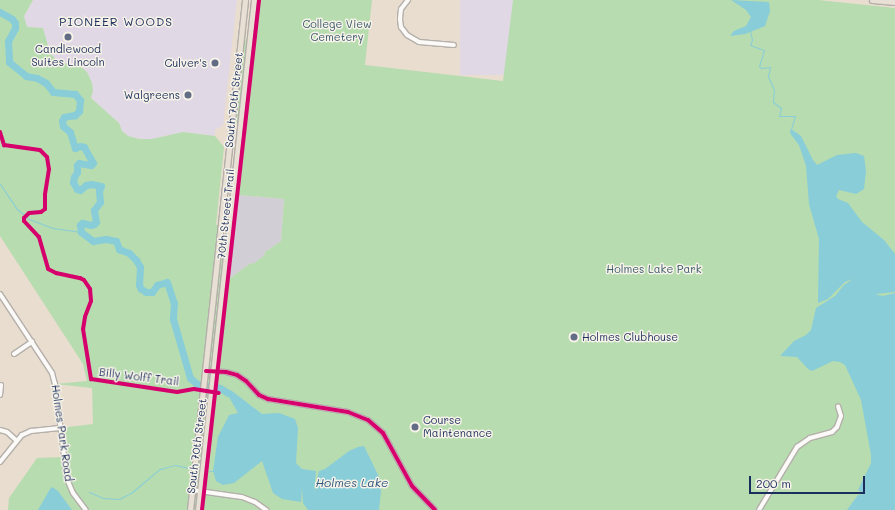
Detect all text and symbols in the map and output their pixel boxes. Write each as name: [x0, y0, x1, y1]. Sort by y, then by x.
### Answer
district label: PIONEER WOODS: [59, 15, 173, 29]
park label: College View Cemetery: [302, 18, 372, 44]
marker: Candlewood Suites Lincoln: [63, 32, 73, 42]
place label: Candlewood Suites Lincoln: [31, 43, 105, 69]
street label: South 70th Street: [222, 52, 246, 148]
place label: Culver's: [164, 56, 207, 70]
marker: Culver's: [210, 58, 220, 68]
place label: Walgreens: [124, 88, 180, 102]
marker: Walgreens: [183, 90, 193, 100]
street label: 70th Street Trail: [215, 168, 237, 260]
park label: Holmes Lake Park: [606, 262, 702, 276]
place label: Holmes Clubhouse: [582, 330, 678, 344]
marker: Holmes Clubhouse: [569, 332, 579, 342]
street label: Billy Wolff Trail: [98, 366, 180, 388]
street label: Holmes Park Road: [49, 384, 75, 482]
street label: South 70th Street: [185, 398, 209, 494]
place label: Course Maintenance: [423, 414, 492, 440]
marker: Course Maintenance: [410, 422, 420, 432]
scale bar: [751, 468, 867, 494]
text: 200 m: [756, 475, 791, 491]
water label: Holmes Lake: [316, 476, 388, 490]

